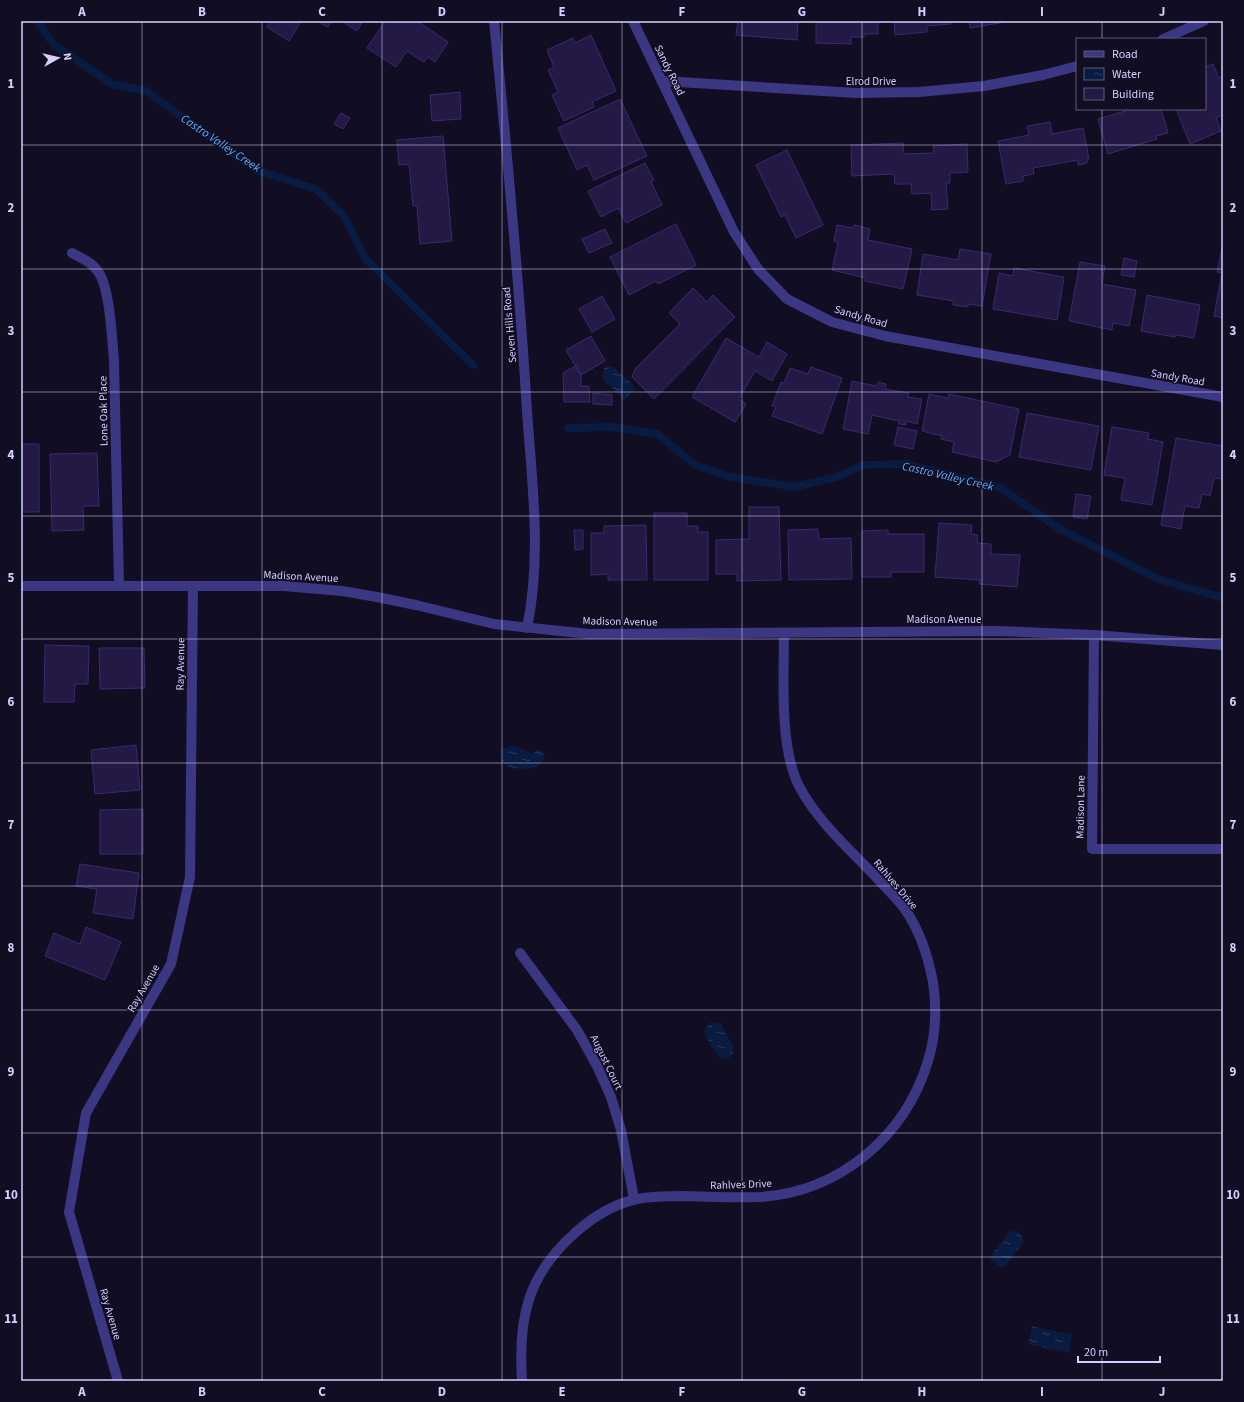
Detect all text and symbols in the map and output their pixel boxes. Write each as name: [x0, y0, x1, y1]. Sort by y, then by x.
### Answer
text: A: [77, 3, 86, 21]
text: B: [198, 3, 206, 21]
text: C: [318, 3, 326, 21]
text: D: [438, 3, 446, 21]
text: E: [558, 3, 566, 21]
text: F: [679, 3, 686, 21]
text: G: [798, 3, 806, 21]
text: H: [918, 3, 926, 21]
text: I: [1040, 3, 1044, 21]
text: J: [1159, 3, 1165, 21]
north arrow: [38, 38, 78, 78]
legend: [1076, 38, 1206, 110]
street label: Sandy Road: [651, 42, 688, 98]
text: Road: [1112, 46, 1138, 63]
text: N: [59, 52, 75, 61]
text: Water: [1112, 66, 1142, 83]
street label: Elrod Drive: [846, 74, 897, 89]
text: 1: [8, 75, 15, 93]
text: 1: [1230, 75, 1237, 93]
text: Building: [1112, 86, 1154, 103]
water label: Castro Valley Creek: [177, 110, 264, 177]
text: 2: [8, 199, 15, 217]
text: 2: [1230, 199, 1237, 217]
street label: Seven Hills Road: [499, 286, 520, 363]
street label: Sandy Road: [833, 302, 889, 331]
text: 3: [8, 322, 15, 340]
text: 3: [1230, 322, 1237, 340]
street label: Sandy Road: [1150, 365, 1206, 390]
street label: Lone Oak Place: [95, 375, 112, 446]
text: 4: [8, 446, 15, 464]
text: 4: [1230, 446, 1237, 464]
water label: Castro Valley Creek: [900, 458, 996, 495]
street label: Madison Avenue: [263, 567, 339, 586]
text: 5: [8, 569, 15, 587]
text: 5: [1230, 569, 1237, 587]
street label: Madison Avenue: [906, 612, 982, 627]
street label: Madison Avenue: [582, 613, 658, 630]
street label: Ray Avenue: [173, 637, 188, 691]
text: 6: [8, 693, 15, 711]
text: 6: [1230, 693, 1237, 711]
street label: Madison Lane: [1072, 775, 1089, 839]
text: 7: [8, 816, 15, 834]
text: 7: [1230, 816, 1237, 834]
street label: Rahlves Drive: [870, 856, 922, 913]
text: 8: [8, 939, 15, 957]
text: 8: [1230, 939, 1237, 957]
street label: Ray Avenue: [124, 961, 163, 1015]
street label: August Court: [587, 1032, 626, 1092]
text: 9: [8, 1063, 15, 1081]
text: 9: [1230, 1063, 1237, 1081]
street label: Rahlves Drive: [710, 1176, 773, 1193]
text: 10: [4, 1186, 18, 1204]
text: 10: [1226, 1186, 1240, 1204]
street label: Ray Avenue: [96, 1287, 125, 1342]
text: 11: [4, 1310, 18, 1328]
text: 11: [1226, 1310, 1240, 1328]
scale bar: [1078, 1338, 1160, 1364]
text: 20 m: [1084, 1344, 1108, 1361]
text: A: [77, 1383, 86, 1401]
text: B: [198, 1383, 206, 1401]
text: C: [318, 1383, 326, 1401]
text: D: [438, 1383, 446, 1401]
text: E: [558, 1383, 566, 1401]
text: F: [679, 1383, 686, 1401]
text: G: [798, 1383, 806, 1401]
text: H: [918, 1383, 926, 1401]
text: I: [1040, 1383, 1044, 1401]
text: J: [1159, 1383, 1165, 1401]

